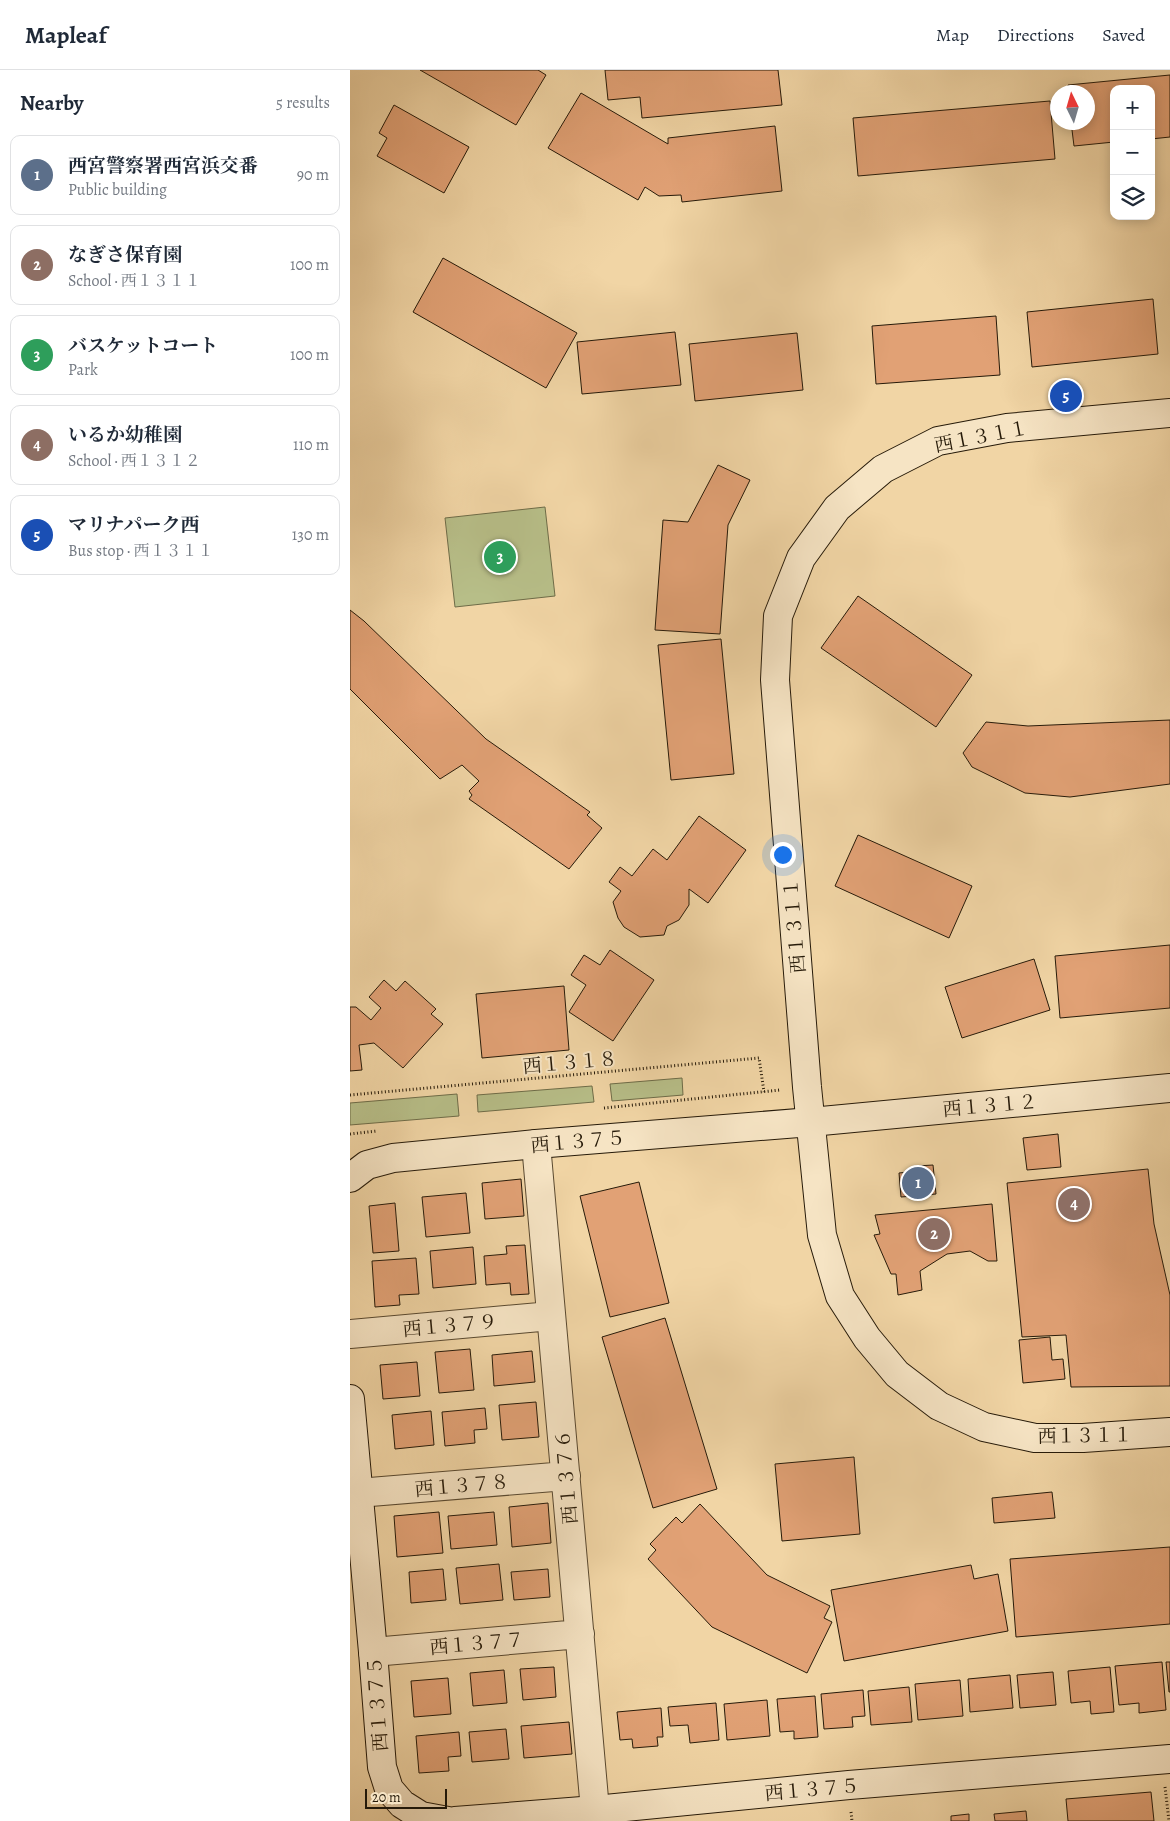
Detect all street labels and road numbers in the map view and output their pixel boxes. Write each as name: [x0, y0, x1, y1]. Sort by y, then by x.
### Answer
street label: 西１３１１: [932, 415, 1030, 459]
street label: 西１３１１: [778, 877, 812, 974]
street label: 西１３１８: [522, 1046, 619, 1080]
street label: 西１３１２: [942, 1089, 1039, 1123]
street label: 西１３７５: [530, 1125, 627, 1159]
street label: 西１３７９: [402, 1309, 499, 1343]
street label: 西１３１１: [1037, 1422, 1133, 1450]
street label: 西１３７６: [550, 1428, 584, 1525]
street label: 西１３７８: [414, 1469, 511, 1503]
street label: 西１３７７: [429, 1627, 526, 1661]
street label: 西１３７５: [362, 1656, 394, 1752]
street label: 西１３７５: [764, 1773, 861, 1807]

